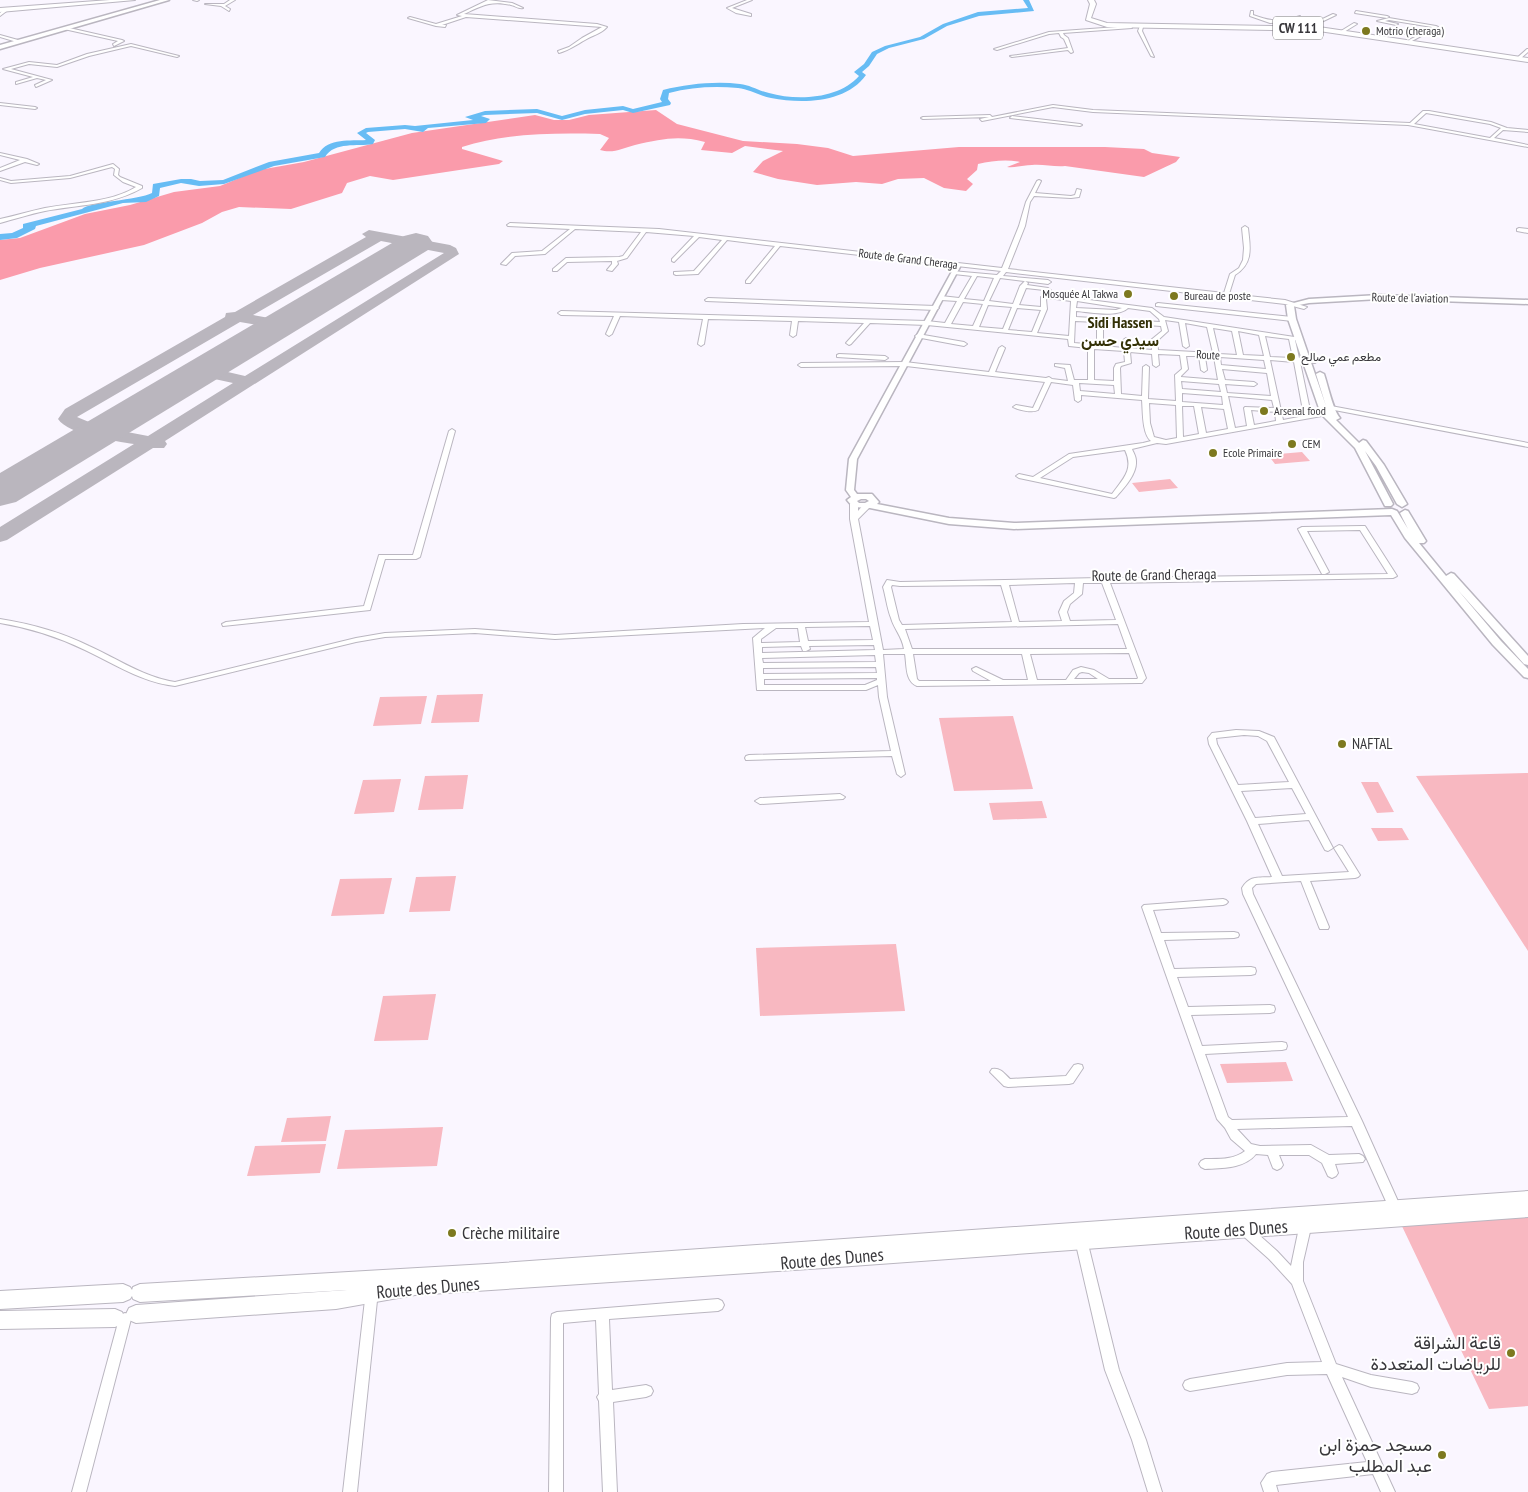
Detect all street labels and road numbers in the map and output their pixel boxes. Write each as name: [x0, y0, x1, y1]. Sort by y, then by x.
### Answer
road number: CW 111: [1273, 16, 1323, 40]
street label: Route de Grand Cheraga: [858, 245, 959, 272]
street label: Route de l'aviation: [1372, 289, 1448, 306]
street label: Route: [1196, 346, 1220, 363]
street label: Route de Grand Cheraga: [1091, 564, 1217, 585]
street label: Route des Dunes: [1184, 1214, 1288, 1245]
street label: Route des Dunes: [779, 1243, 884, 1274]
street label: Route des Dunes: [375, 1272, 480, 1303]

